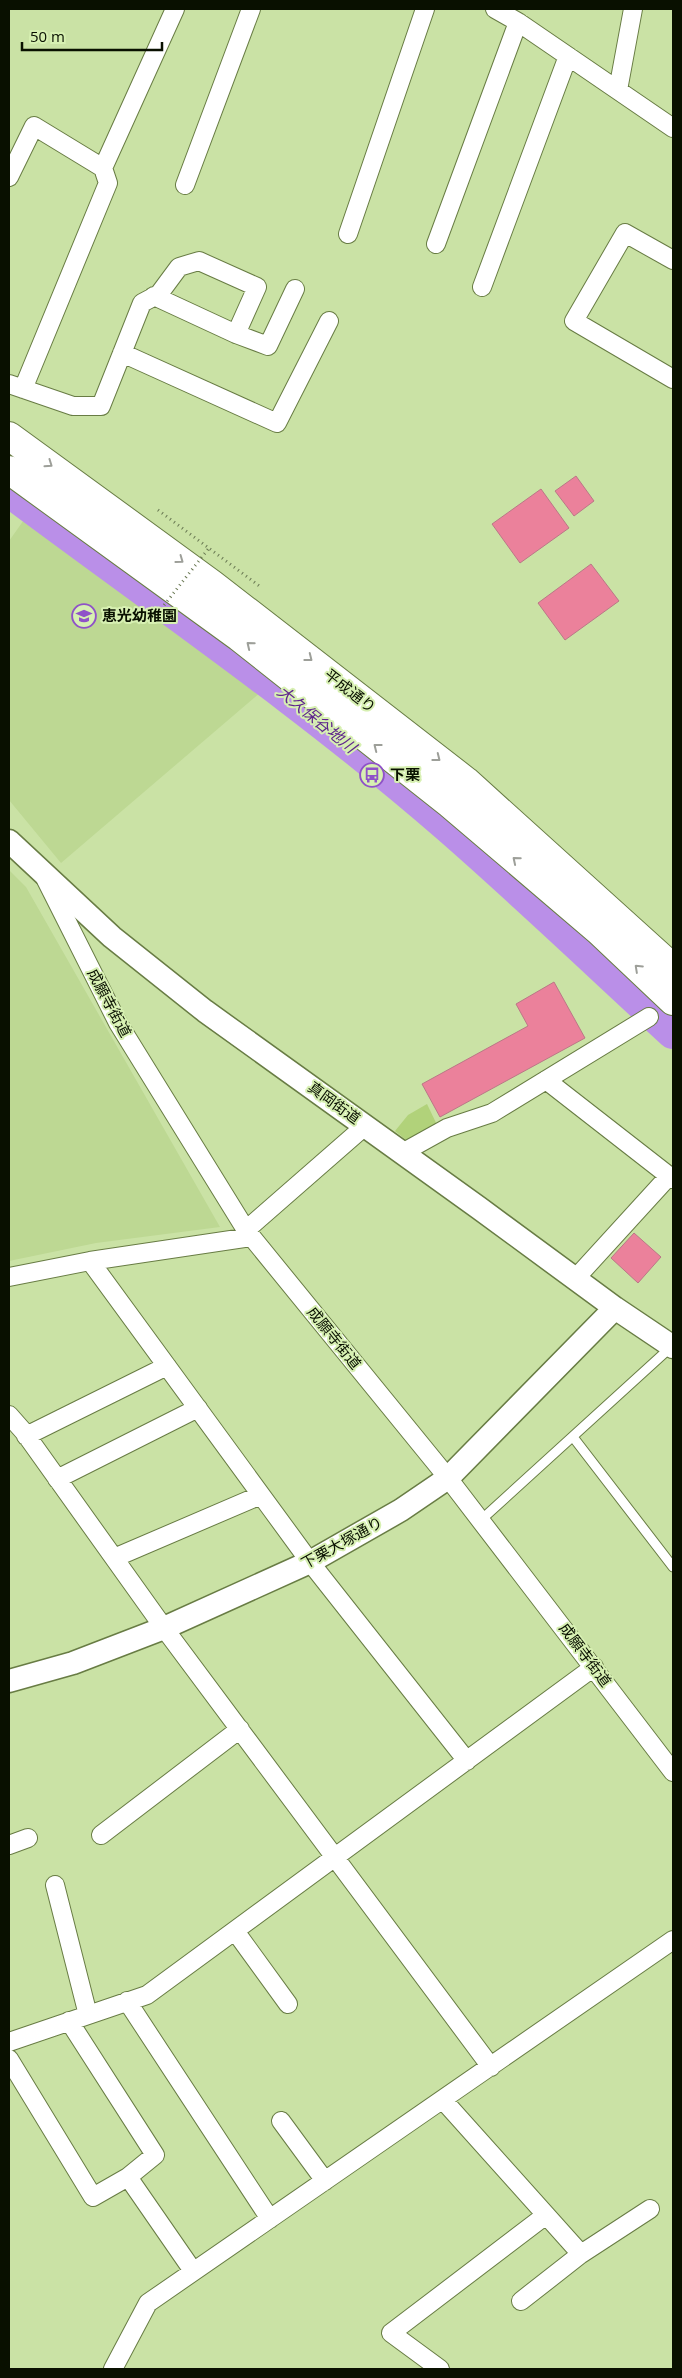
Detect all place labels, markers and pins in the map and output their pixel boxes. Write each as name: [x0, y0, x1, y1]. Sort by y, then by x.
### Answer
school or university icon: 恵光幼稚園: [71, 603, 97, 629]
place label: 恵光幼稚園: [102, 605, 177, 625]
bus stop icon: 下栗: [359, 762, 385, 788]
place label: 下栗: [390, 764, 420, 784]

